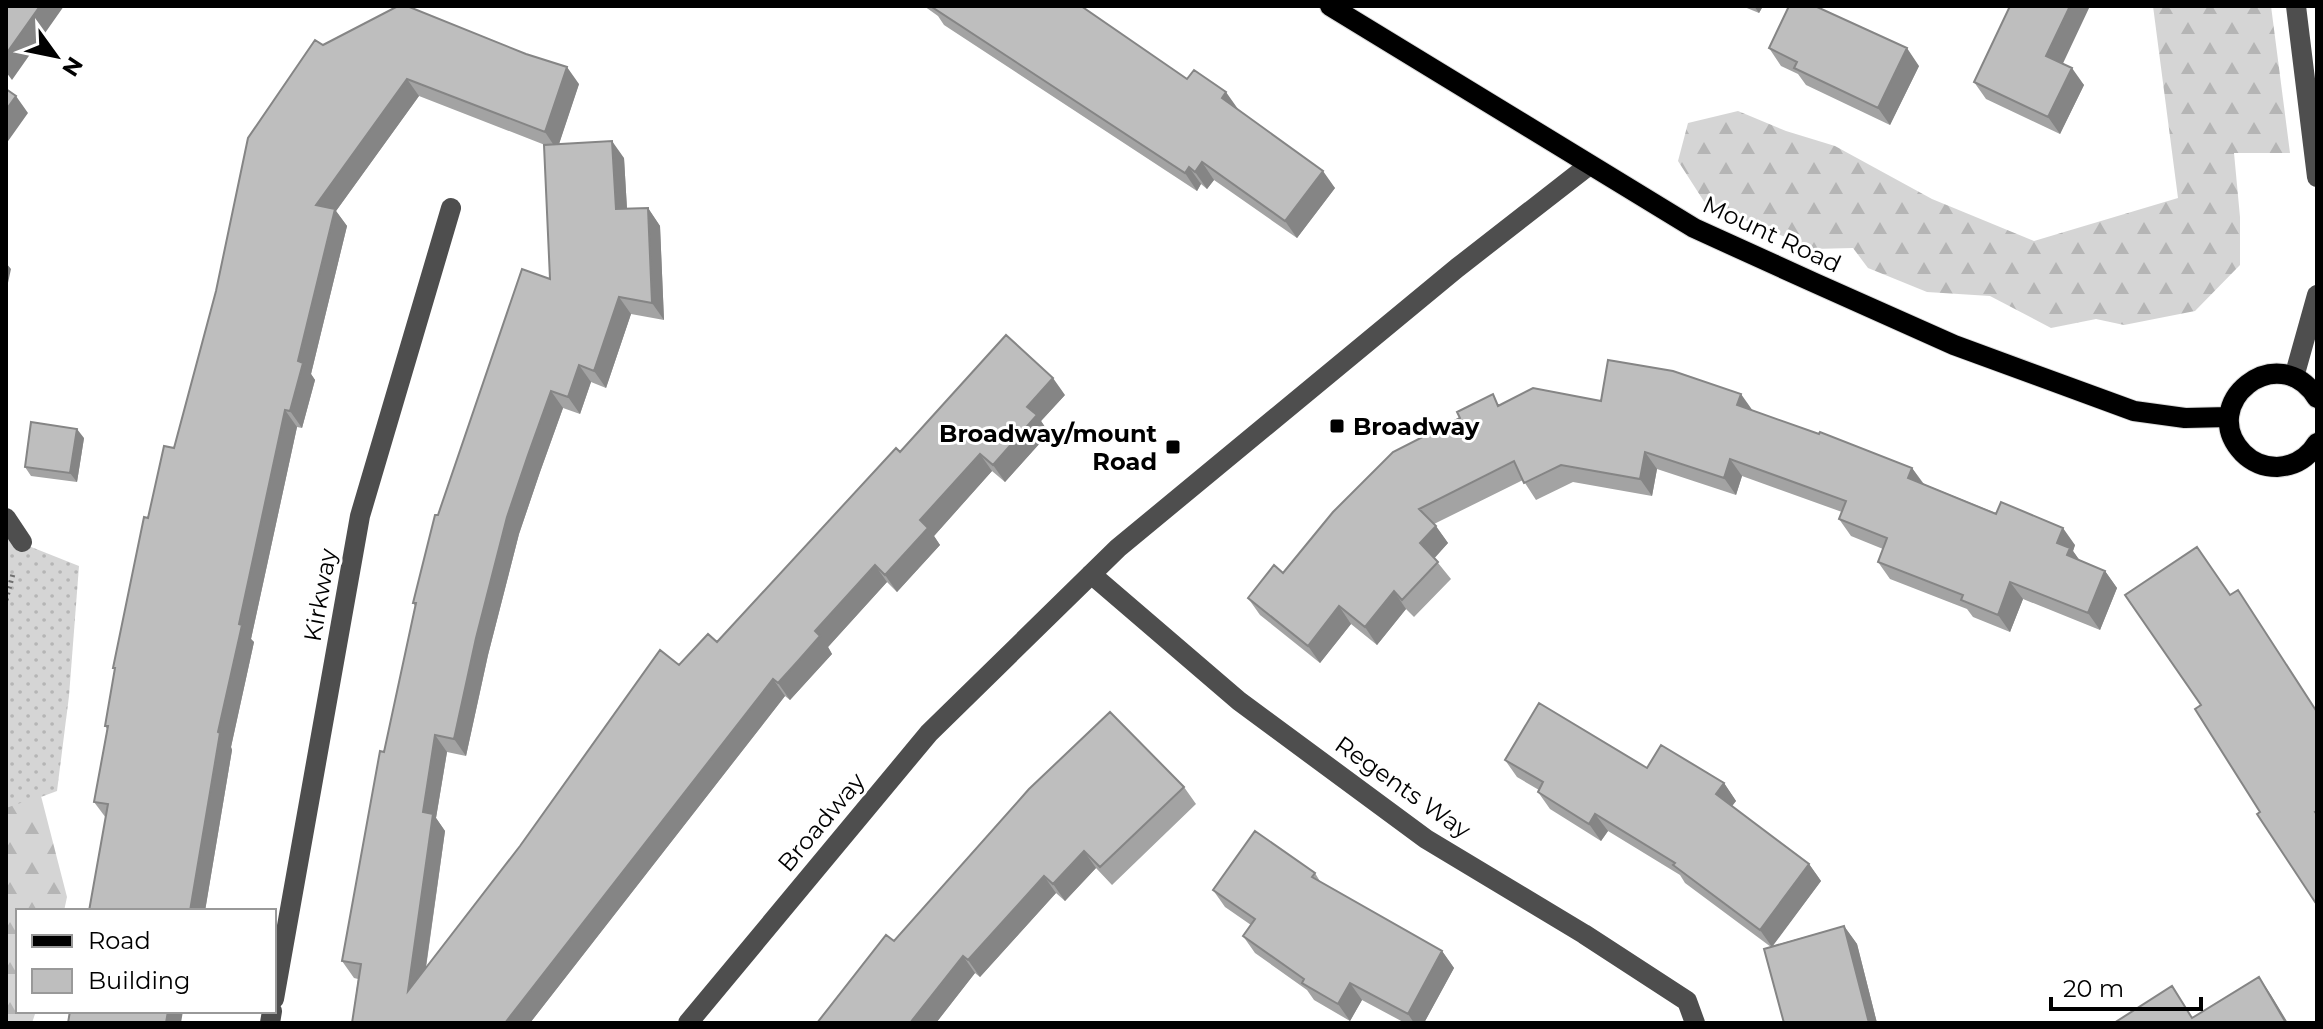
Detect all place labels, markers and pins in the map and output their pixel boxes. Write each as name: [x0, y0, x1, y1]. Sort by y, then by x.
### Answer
place label: Broadway: [1353, 412, 1480, 441]
marker: Broadway: [1328, 417, 1346, 435]
place label: Broadway/mount Road: [939, 419, 1158, 476]
marker: Broadway/mount Road: [1164, 438, 1182, 456]

